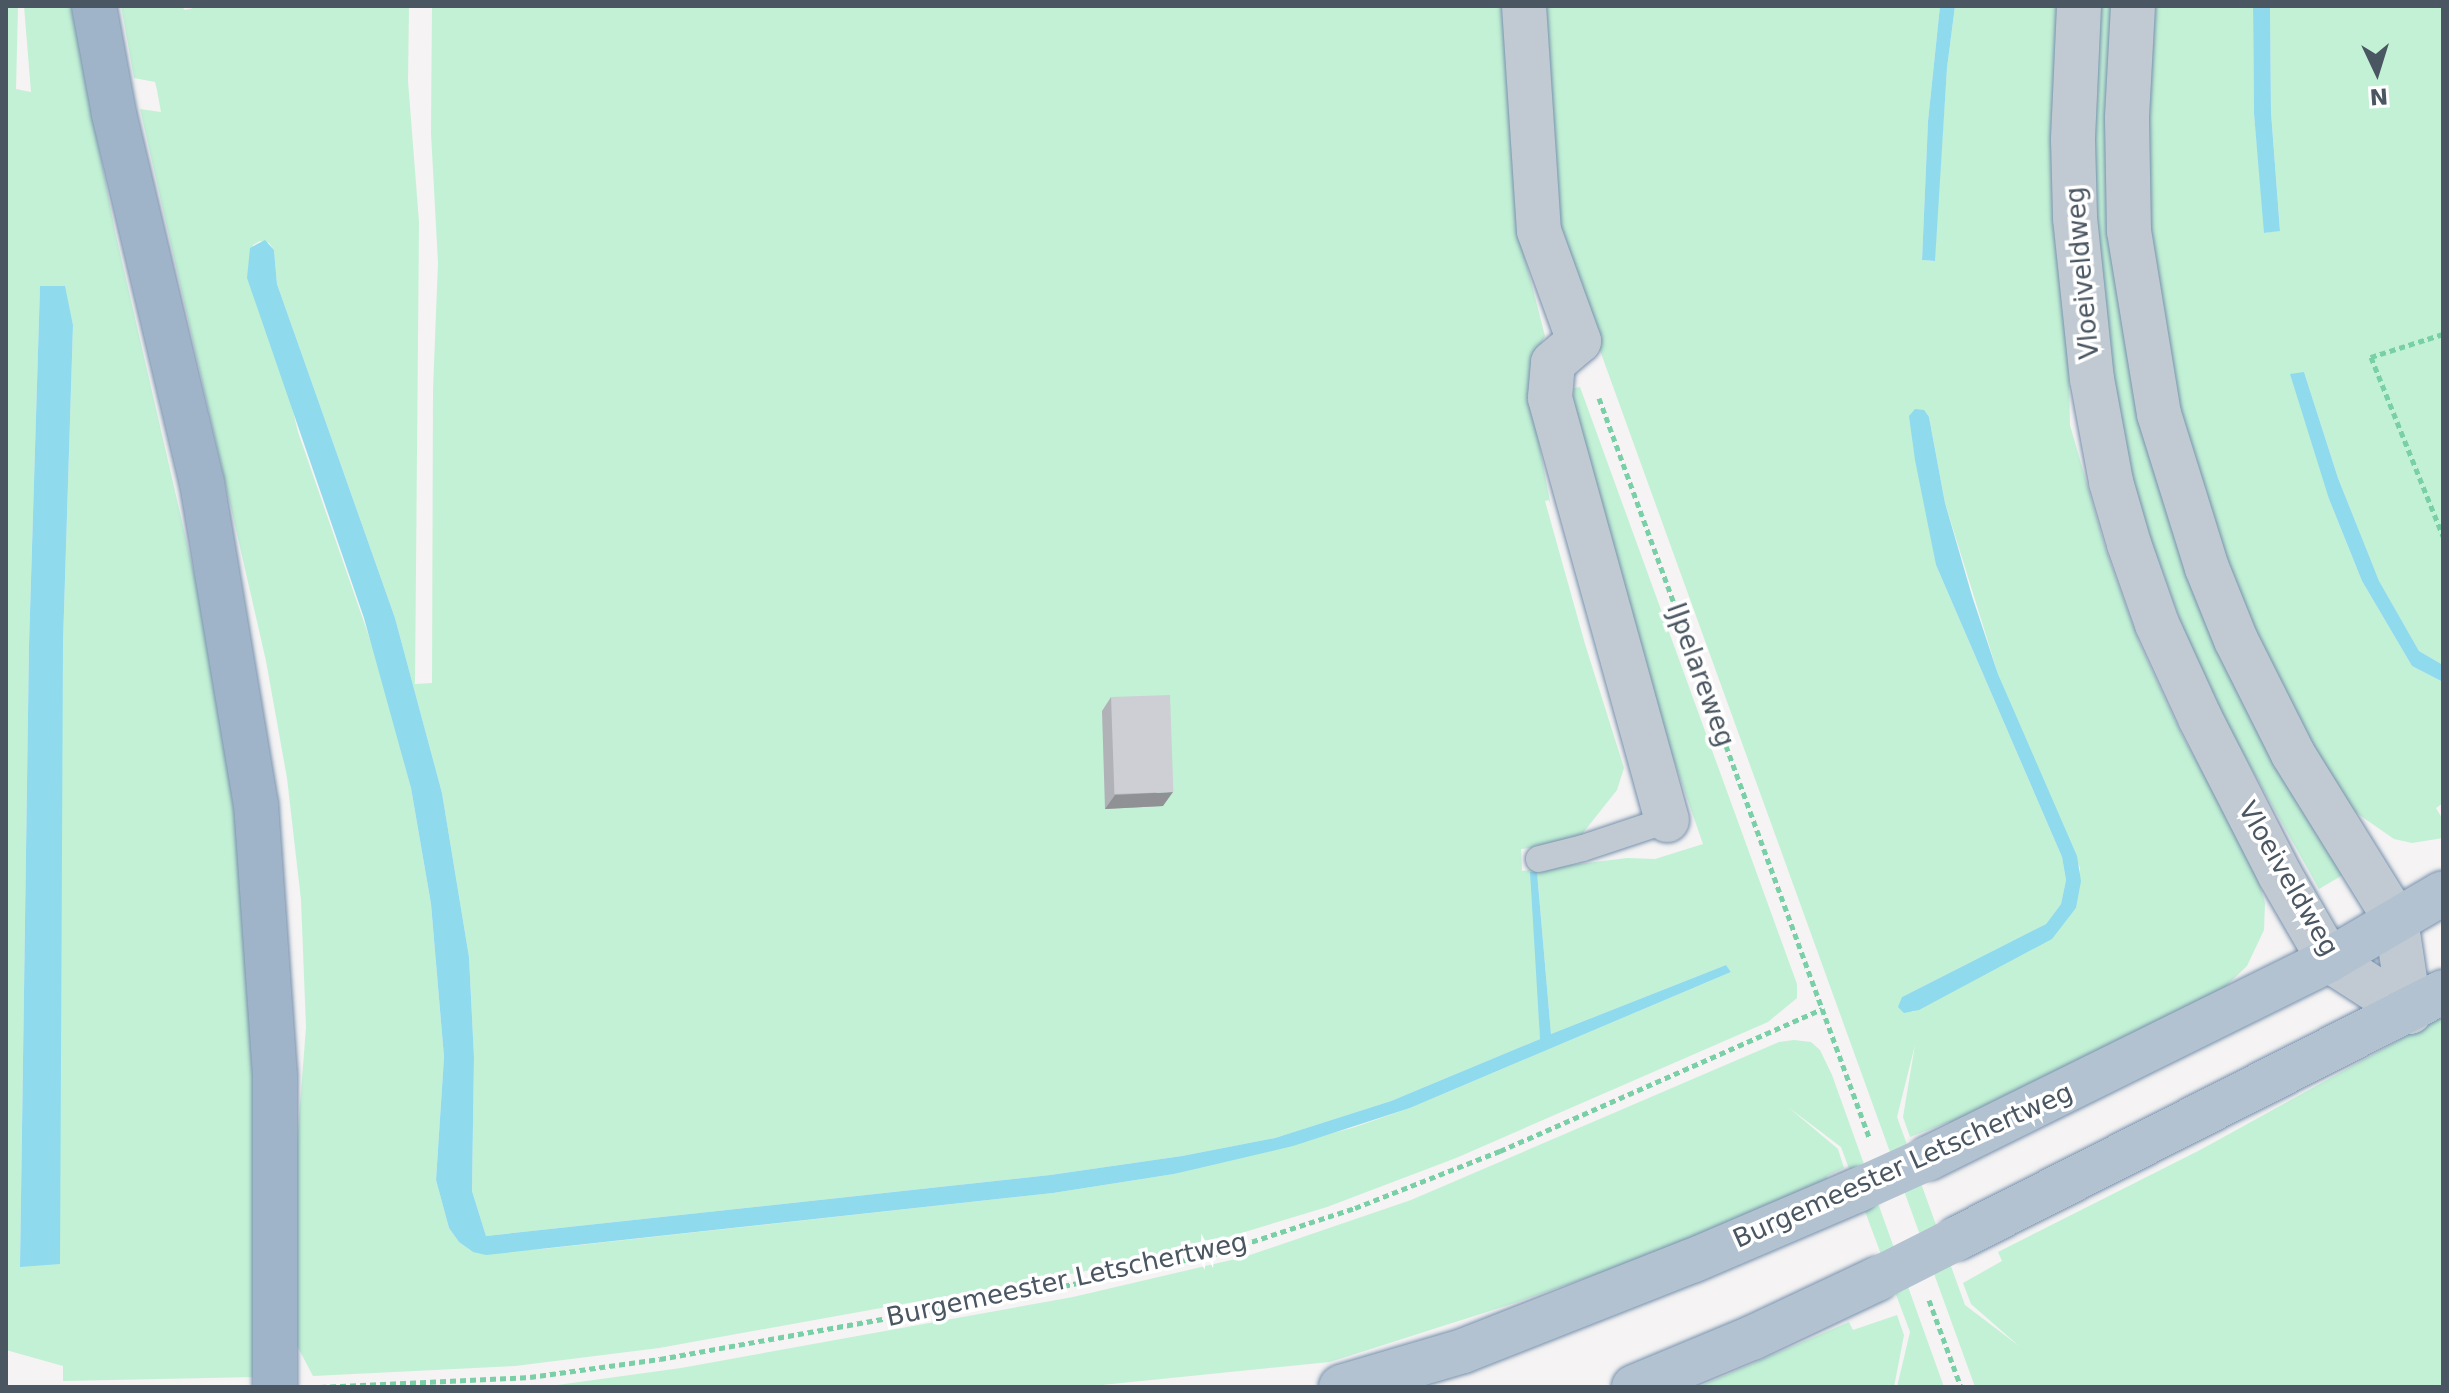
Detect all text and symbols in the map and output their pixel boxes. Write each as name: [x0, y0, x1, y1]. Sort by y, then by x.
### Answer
north arrow: [2337, 32, 2417, 112]
text: N: [2369, 83, 2389, 110]
street label: Vloeiveldweg: [2060, 185, 2106, 361]
street label: IJpelareweg: [1660, 599, 1740, 751]
street label: Vloeiveldweg: [2231, 796, 2345, 962]
street label: Burgemeester Letschertweg: [1728, 1077, 2078, 1255]
street label: Burgemeester Letschertweg: [884, 1226, 1250, 1334]

